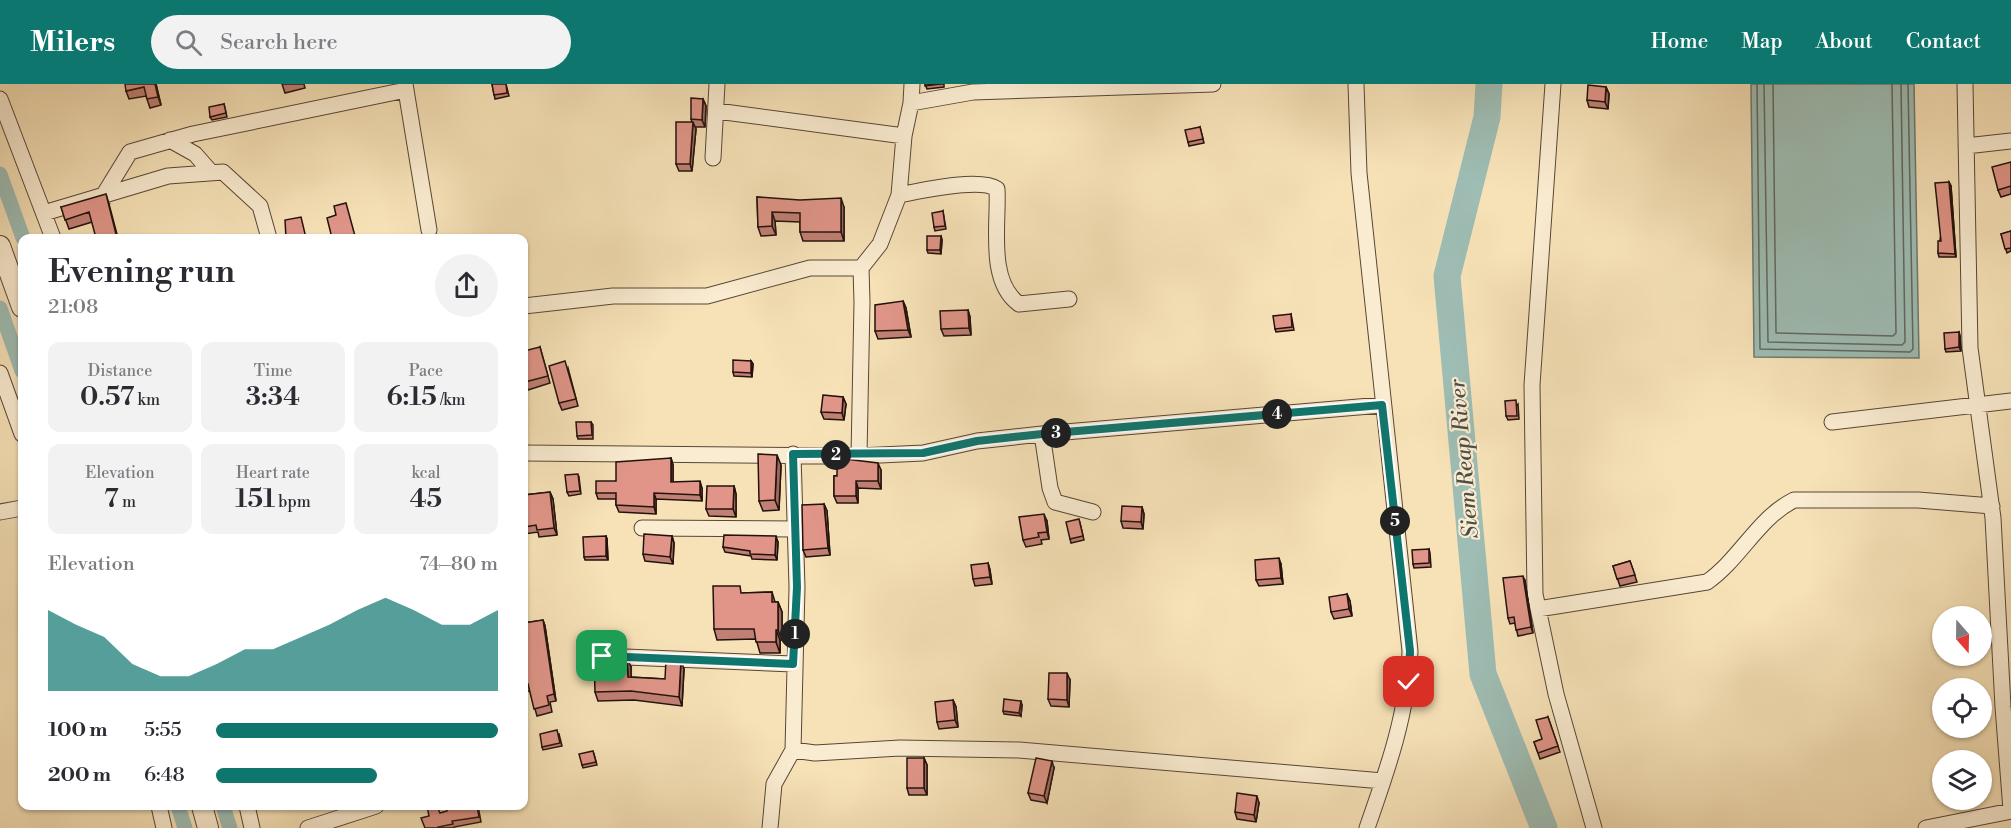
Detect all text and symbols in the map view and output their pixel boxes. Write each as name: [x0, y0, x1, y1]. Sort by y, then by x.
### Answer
search box: [151, 15, 571, 69]
text: Milers: [30, 25, 115, 60]
icon: search: [172, 26, 205, 59]
text: Search here: [220, 29, 338, 56]
text: Home: [1651, 29, 1708, 55]
text: Map: [1741, 29, 1783, 55]
text: About: [1816, 29, 1873, 55]
text: Contact: [1906, 29, 1981, 55]
text: Evening run: [48, 252, 235, 293]
button: share: [435, 254, 498, 317]
text: 21:08: [48, 295, 98, 320]
text: Distance: [88, 361, 152, 381]
text: Time: [254, 361, 292, 381]
text: Pace: [409, 361, 443, 381]
water label: Siem Reap River: [1444, 377, 1485, 540]
text: 0.57: [80, 381, 134, 413]
text: 3:34: [246, 381, 300, 413]
text: 6:15: [386, 381, 437, 413]
text: km: [134, 390, 160, 410]
text: /km: [437, 390, 466, 410]
pin: 4: [1262, 399, 1292, 429]
text: 4: [1272, 404, 1282, 424]
pin: 3: [1041, 418, 1071, 448]
text: 3: [1051, 423, 1061, 443]
pin: 2: [821, 440, 851, 470]
text: 2: [831, 445, 841, 465]
text: Elevation: [85, 463, 155, 483]
text: Heart rate: [236, 463, 310, 483]
text: kcal: [411, 463, 441, 483]
text: 7: [104, 483, 119, 515]
text: 151: [235, 483, 275, 515]
text: 45: [410, 483, 442, 515]
text: m: [119, 492, 136, 512]
text: bpm: [275, 492, 311, 512]
pin: 5: [1380, 506, 1410, 536]
text: 5: [1390, 511, 1400, 531]
text: Elevation: [48, 552, 135, 577]
text: 74–80 m: [419, 552, 498, 577]
north arrow: [1932, 606, 1992, 666]
map controls: [1932, 606, 1992, 810]
pin: 1: [780, 619, 810, 649]
text: 1: [791, 624, 799, 644]
pin: [576, 630, 627, 681]
icon: arrive: [585, 639, 618, 672]
pin: [1383, 656, 1434, 707]
icon: check: [1392, 665, 1425, 698]
button: locate: [1932, 678, 1992, 738]
text: 100 m: [48, 718, 107, 743]
text: 5:55: [144, 718, 182, 743]
button: layers: [1932, 750, 1992, 810]
text: 200 m: [48, 763, 111, 788]
text: 6:48: [144, 763, 185, 788]

